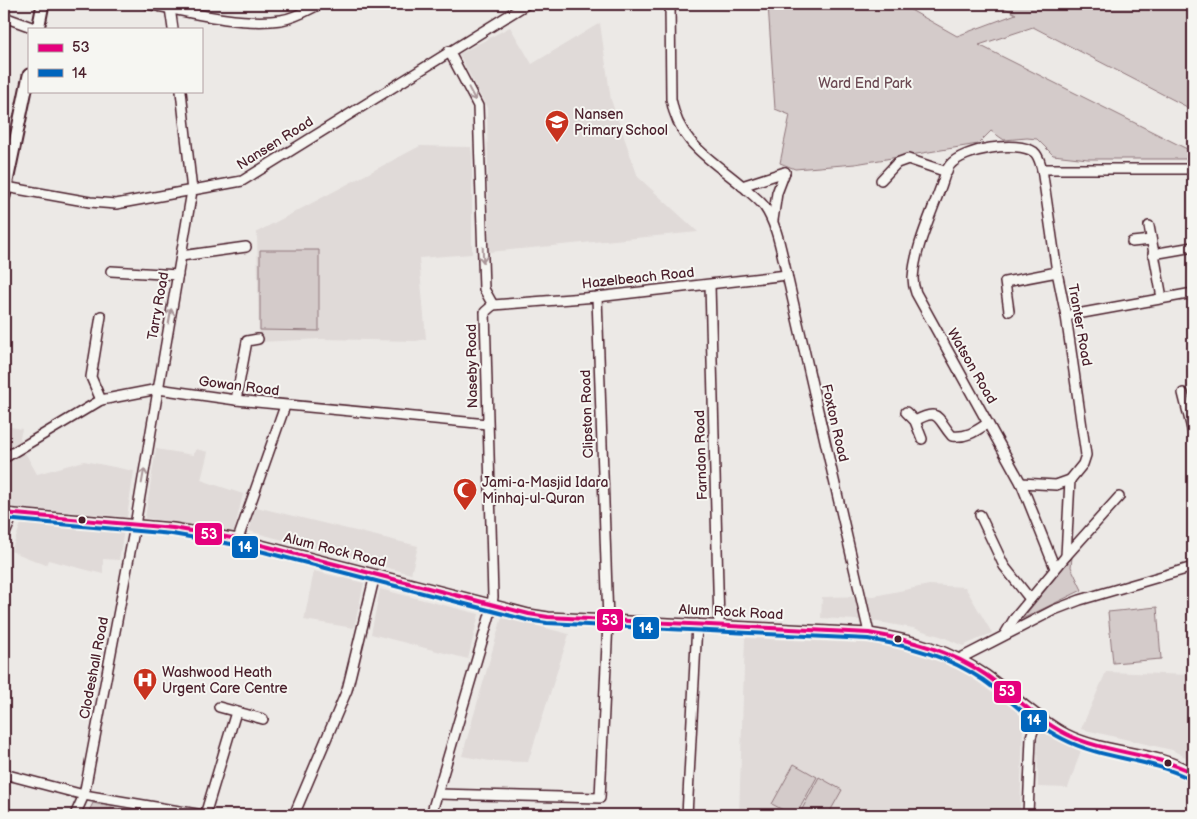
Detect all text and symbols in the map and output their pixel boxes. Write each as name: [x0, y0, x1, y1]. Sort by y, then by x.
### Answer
legend: [28, 28, 202, 92]
text: 53: [72, 38, 90, 57]
text: 14: [72, 64, 87, 83]
park label: Ward End Park: [818, 75, 912, 92]
one-way arrow: [468, 86, 477, 101]
place label: Nansen Primary School: [574, 106, 668, 139]
school or university icon: Nansen Primary School: [544, 109, 570, 143]
street label: Nansen Road: [234, 113, 316, 173]
one-way arrow: [478, 246, 488, 263]
street label: Hazelbeach Road: [581, 264, 695, 292]
street label: Tarry Road: [144, 271, 172, 341]
street label: Tranter Road: [1064, 283, 1096, 367]
one-way arrow: [166, 309, 176, 325]
street label: Naseby Road: [463, 324, 481, 408]
street label: Watson Road: [944, 325, 1000, 407]
street label: Clipston Road: [577, 369, 597, 459]
street label: Gowan Road: [198, 373, 280, 399]
street label: Foxton Road: [818, 382, 852, 464]
street label: Farndon Road: [691, 410, 711, 500]
one-way arrow: [138, 469, 148, 485]
place label: Jami-a-Masjid Idara Minhaj-ul-Quran: [482, 474, 608, 507]
mosque icon: Jami-a-Masjid Idara Minhaj-ul-Quran: [452, 477, 478, 511]
unlabelled marker: [77, 515, 87, 525]
line badge: 53: [194, 522, 223, 546]
text: 53: [201, 526, 217, 543]
street label: Alum Rock Road: [282, 529, 388, 571]
line badge: 14: [231, 535, 259, 559]
text: 14: [238, 539, 253, 556]
street label: Alum Rock Road: [678, 601, 784, 623]
line badge: 53: [596, 608, 624, 632]
text: 53: [602, 612, 618, 629]
street label: Clodeshall Road: [76, 615, 112, 721]
line badge: 14: [632, 616, 660, 640]
text: 14: [639, 620, 654, 637]
unlabelled marker: [893, 634, 903, 644]
place label: Washwood Heath Urgent Care Centre: [162, 664, 288, 697]
hospital icon: Washwood Heath Urgent Care Centre: [132, 667, 158, 701]
line badge: 53: [993, 680, 1022, 704]
text: 53: [999, 683, 1015, 700]
line badge: 14: [1020, 709, 1048, 733]
text: 14: [1027, 712, 1042, 729]
unlabelled marker: [1163, 758, 1173, 768]

